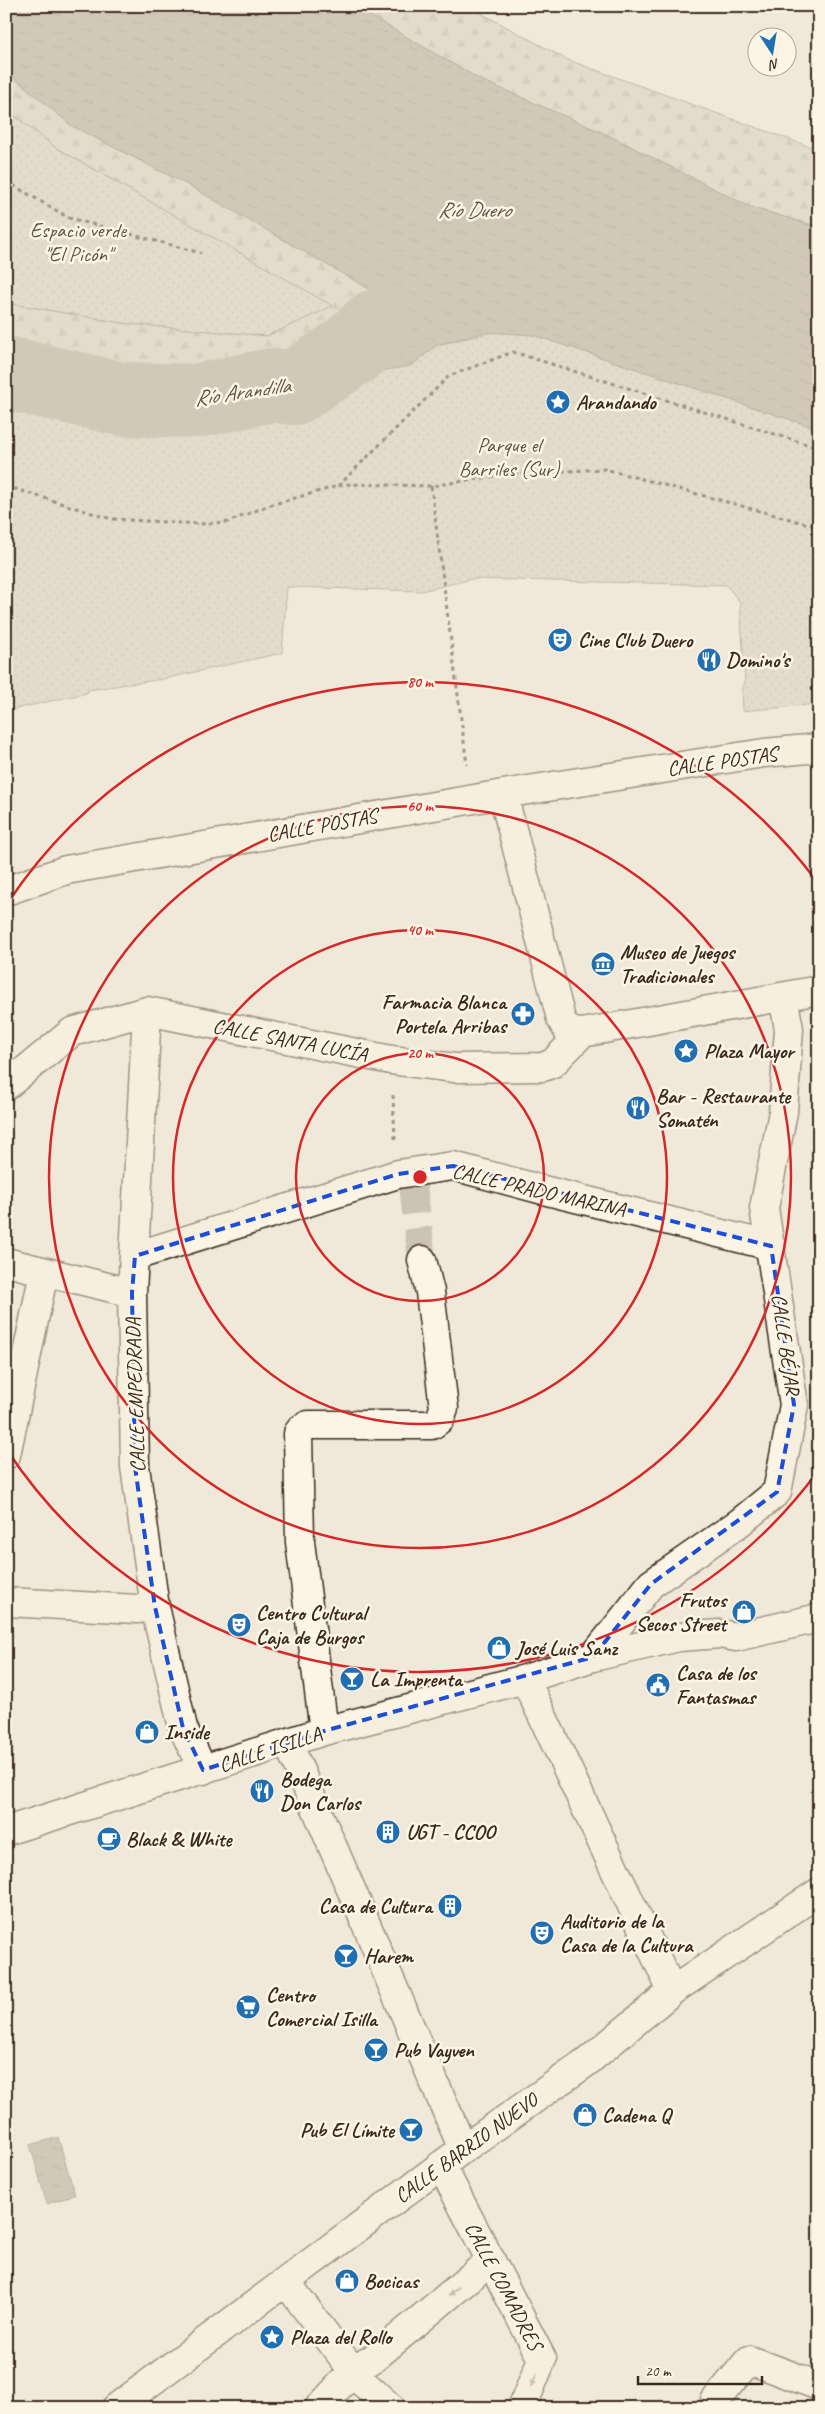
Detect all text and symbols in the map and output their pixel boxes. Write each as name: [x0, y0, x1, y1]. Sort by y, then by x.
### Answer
north arrow: [748, 28, 798, 78]
text: N: [766, 55, 781, 74]
water label: Río Duero: [438, 196, 514, 224]
park label: Espacio verde "El Picón": [30, 217, 127, 267]
water label: Río Arandilla: [192, 371, 294, 413]
place icon: Arandando: [545, 389, 571, 415]
place label: Arandando: [576, 389, 657, 415]
park label: Parque el Barriles (Sur): [459, 432, 560, 482]
theatre icon: Cine Club Duero: [547, 627, 573, 653]
place label: Cine Club Duero: [578, 627, 694, 653]
restaurant icon: Domino's: [696, 647, 722, 673]
place label: Domino's: [726, 647, 792, 673]
text: 80 m: [407, 673, 434, 692]
street label: CALLE POSTAS: [665, 740, 782, 782]
text: 60 m: [407, 797, 434, 816]
street label: CALLE POSTAS: [265, 802, 383, 847]
text: 40 m: [407, 921, 434, 940]
place label: Museo de Juegos Tradicionales: [620, 939, 737, 989]
museum icon: Museo de Juegos Tradicionales: [590, 951, 616, 977]
place label: Farmacia Blanca Portela Arribas: [382, 989, 509, 1039]
pharmacy icon: Farmacia Blanca Portela Arribas: [510, 1001, 536, 1027]
street label: CALLE SANTA LUCÍA: [211, 1012, 371, 1068]
place icon: Plaza Mayor: [673, 1038, 699, 1064]
place label: Plaza Mayor: [704, 1038, 796, 1064]
text: 20 m: [407, 1044, 434, 1063]
place label: Bar - Restaurante Somatén: [656, 1083, 792, 1133]
restaurant icon: Bar - Restaurante Somatén: [625, 1095, 651, 1121]
street label: CALLE PRADO MARINA: [450, 1157, 629, 1223]
centre of rings: [411, 1168, 429, 1186]
street label: CALLE BÉJAR: [766, 1292, 806, 1399]
street label: CALLE EMPEDRADA: [119, 1317, 151, 1473]
place label: Frutos Secos Street: [635, 1587, 729, 1637]
shop icon: Frutos Secos Street: [731, 1599, 757, 1625]
place label: Centro Cultural Caja de Burgos: [256, 1600, 370, 1650]
theatre icon: Centro Cultural Caja de Burgos: [226, 1612, 252, 1638]
shop icon: José Luis Sanz: [486, 1635, 512, 1661]
place label: José Luis Sanz: [514, 1635, 619, 1661]
place label: Casa de los Fantasmas: [676, 1660, 758, 1710]
bar icon: La Imprenta: [339, 1666, 365, 1692]
place label: La Imprenta: [370, 1666, 464, 1692]
public building icon: Casa de los Fantasmas: [645, 1672, 671, 1698]
shop icon: Inside: [134, 1719, 160, 1745]
place label: Inside: [164, 1719, 211, 1745]
street label: CALLE ISILLA: [215, 1720, 325, 1778]
place label: Bodega Don Carlos: [280, 1766, 363, 1816]
restaurant icon: Bodega Don Carlos: [249, 1778, 275, 1804]
building icon: UGT - CCOO: [375, 1819, 401, 1845]
place label: UGT - CCOO: [406, 1819, 497, 1845]
cafe icon: Black & White: [96, 1826, 122, 1852]
place label: Black & White: [126, 1826, 233, 1852]
place label: Casa de Cultura: [319, 1893, 434, 1919]
building icon: Casa de Cultura: [437, 1893, 463, 1919]
place label: Auditorio de la Casa de la Cultura: [560, 1908, 694, 1958]
theatre icon: Auditorio de la Casa de la Cultura: [529, 1920, 555, 1946]
bar icon: Harem: [333, 1943, 359, 1969]
place label: Harem: [364, 1943, 414, 1969]
place label: Centro Comercial Isilla: [266, 1982, 379, 2032]
supermarket icon: Centro Comercial Isilla: [235, 1994, 261, 2020]
bar icon: Pub Vayven: [363, 2037, 389, 2063]
place label: Pub Vayven: [394, 2037, 475, 2064]
street label: CALLE BARRIO NUEVO: [389, 2086, 545, 2209]
shop icon: Cadena Q: [572, 2102, 598, 2128]
place label: Cadena Q: [602, 2102, 673, 2128]
place label: Pub El Límite: [300, 2117, 396, 2143]
bar icon: Pub El Límite: [398, 2117, 424, 2143]
street label: CALLE COMADRES: [459, 2217, 550, 2357]
shop icon: Bocicas: [334, 2268, 360, 2294]
place label: Bocicas: [364, 2268, 421, 2294]
one-way arrow: [448, 2286, 461, 2297]
place icon: Plaza del Rollo: [259, 2324, 285, 2350]
place label: Plaza del Rollo: [290, 2324, 394, 2350]
scale bar: [638, 2354, 761, 2386]
text: 20 m: [645, 2362, 672, 2381]
one-way arrow: [530, 2373, 538, 2387]

